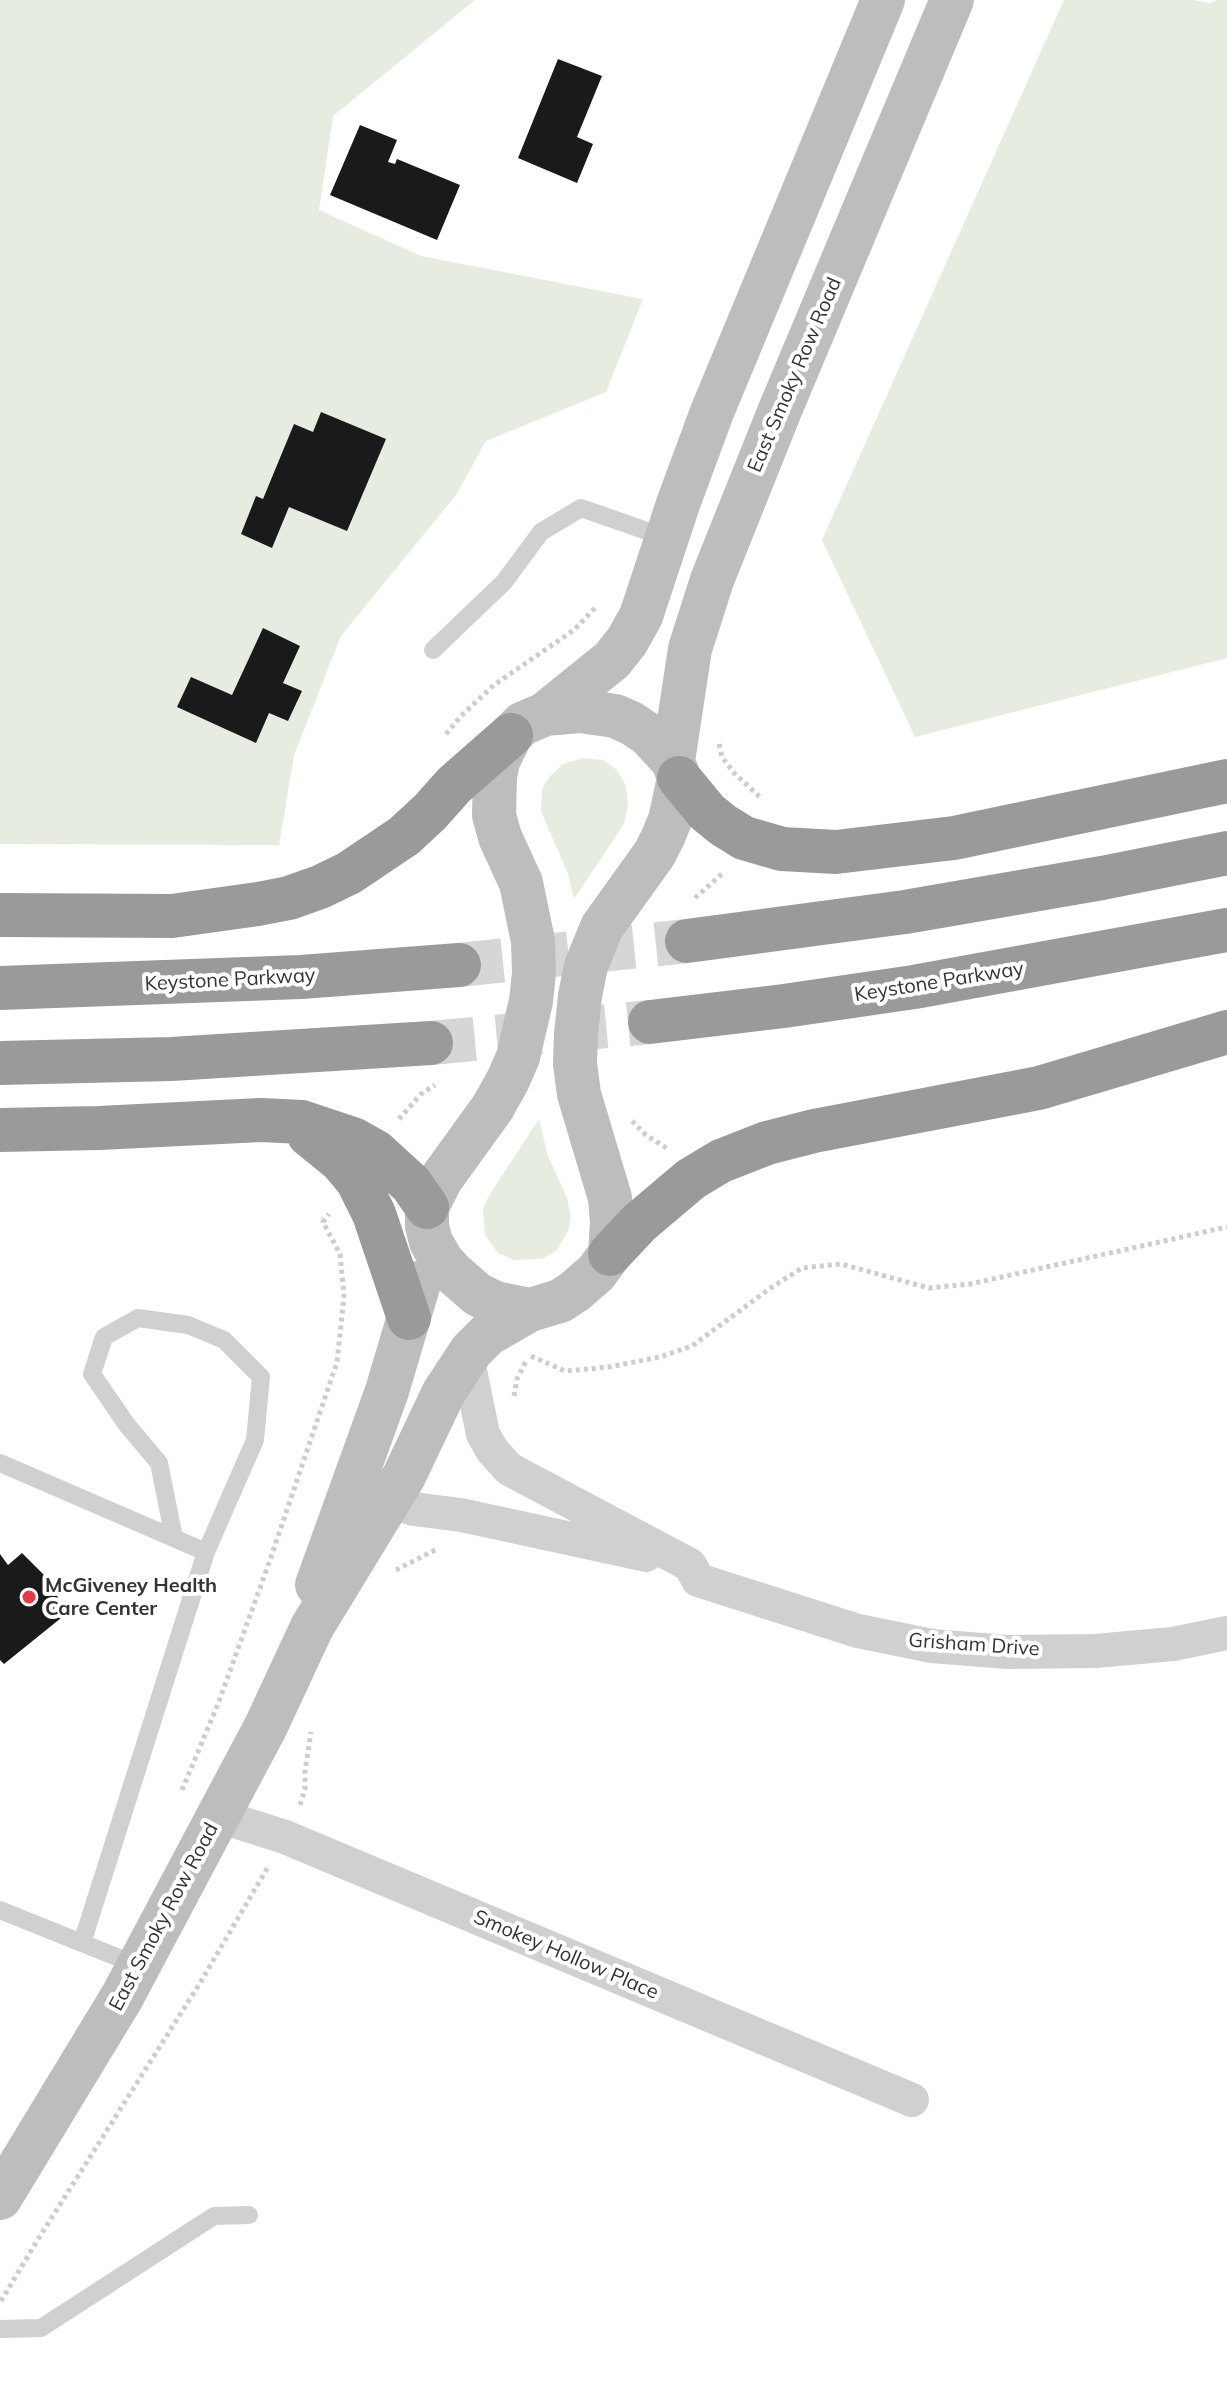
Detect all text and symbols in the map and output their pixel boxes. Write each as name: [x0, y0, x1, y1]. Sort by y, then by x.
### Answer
street label: East Smoky Row Road: [743, 274, 847, 476]
street label: Keystone Parkway: [853, 957, 1025, 1007]
street label: Keystone Parkway: [144, 964, 316, 996]
place label: McGiveney Health Care Center: [45, 1574, 217, 1621]
marker: McGiveney Health Care Center: [20, 1588, 38, 1606]
street label: Grisham Drive: [908, 1628, 1040, 1662]
street label: East Smoky Row Road: [104, 1819, 224, 2015]
street label: Smokey Hollow Place: [470, 1905, 662, 2005]

